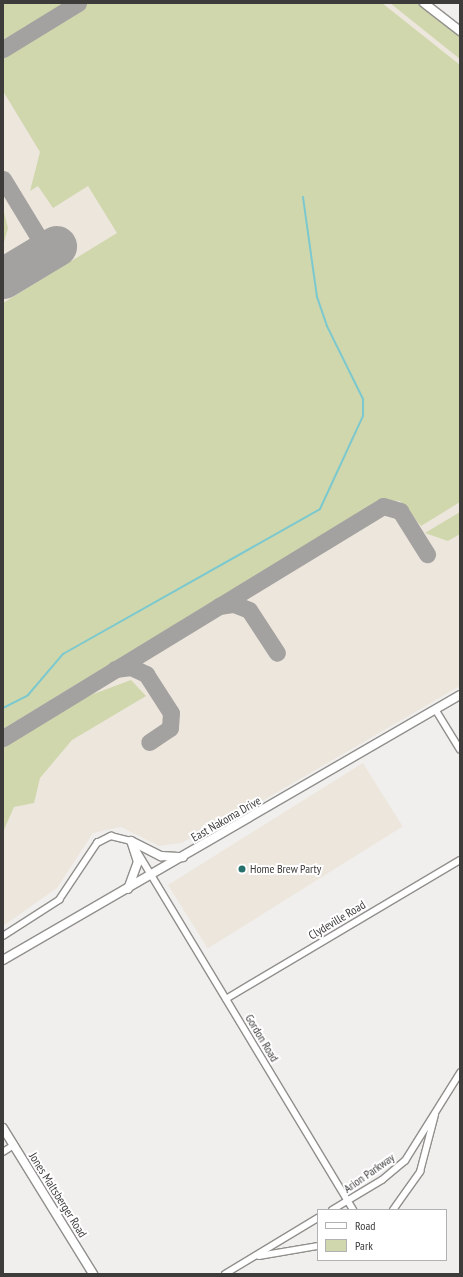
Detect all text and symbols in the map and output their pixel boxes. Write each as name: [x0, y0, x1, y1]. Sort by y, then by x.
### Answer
street label: East Nakoma Drive: [189, 793, 263, 845]
place label: Home Brew Party: [250, 862, 322, 876]
marker: Home Brew Party: [237, 864, 247, 874]
street label: Clydeville Road: [306, 897, 368, 943]
street label: Gordon Road: [242, 1012, 282, 1064]
street label: Jones Maltsberger Road: [26, 1150, 90, 1240]
street label: Arion Parkway: [341, 1150, 397, 1196]
legend: [317, 1209, 447, 1261]
text: Road: [355, 1218, 375, 1233]
text: Park: [355, 1238, 373, 1253]

